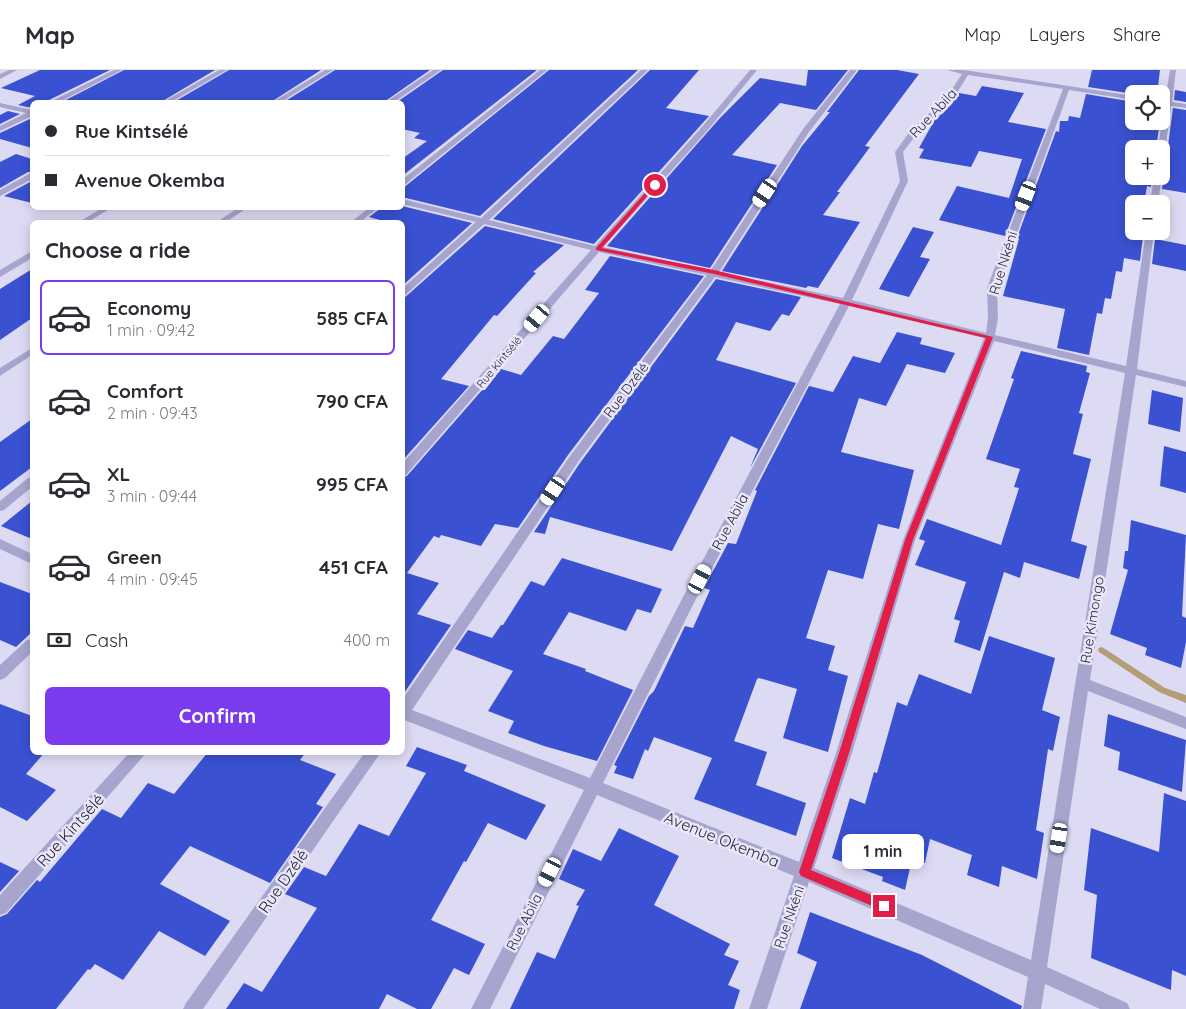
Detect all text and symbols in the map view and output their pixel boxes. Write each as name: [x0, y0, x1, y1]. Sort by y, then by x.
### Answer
text: Map: [25, 20, 75, 50]
text: Map: [964, 23, 1001, 46]
text: Layers: [1029, 23, 1085, 46]
text: Share: [1113, 23, 1161, 46]
street label: Rue Abila: [906, 84, 960, 142]
map controls: [1125, 85, 1170, 240]
button: locate: [1125, 85, 1170, 130]
text: Rue Kintsélé: [75, 119, 188, 143]
button: +: [1125, 140, 1170, 185]
text: Avenue Okemba: [75, 168, 225, 192]
route start: [644, 174, 666, 196]
car: [750, 176, 779, 210]
car: [1013, 179, 1038, 213]
button: −: [1125, 195, 1170, 240]
street label: Rue Nkéni: [985, 229, 1021, 297]
text: Choose a ride: [45, 236, 190, 264]
icon: car: [47, 295, 92, 340]
text: Economy: [107, 296, 191, 320]
car: [521, 302, 552, 334]
text: 585 CFA: [316, 306, 388, 330]
text: 1 min · 09:42: [107, 320, 195, 340]
street label: Rue Kintsélé: [473, 333, 525, 391]
street label: Rue Dzélé: [599, 359, 653, 421]
icon: car: [47, 378, 92, 423]
text: Comfort: [107, 379, 184, 403]
text: 790 CFA: [316, 389, 388, 413]
text: 2 min · 09:43: [107, 403, 198, 423]
icon: car: [47, 461, 92, 506]
text: XL: [107, 462, 130, 486]
text: 995 CFA: [316, 472, 388, 496]
car: [538, 474, 567, 508]
text: 3 min · 09:44: [107, 486, 197, 506]
street label: Rue Abila: [708, 491, 752, 553]
icon: car: [47, 544, 92, 589]
text: Green: [107, 545, 162, 569]
text: 451 CFA: [319, 555, 388, 579]
car: [686, 562, 713, 596]
text: 4 min · 09:45: [107, 569, 198, 589]
street label: Rue Kimongo: [1076, 575, 1108, 665]
icon: cash: [45, 626, 73, 654]
text: Cash: [85, 628, 129, 652]
text: 400 m: [344, 630, 390, 650]
button: Confirm: [45, 687, 390, 745]
street label: Rue Kintsélé: [32, 789, 108, 871]
street label: Avenue Okemba: [661, 807, 783, 871]
car: [1049, 822, 1068, 854]
callout: 1 min: [843, 834, 925, 868]
text: 1 min: [864, 841, 902, 861]
street label: Rue Dzélé: [254, 845, 312, 917]
car: [536, 855, 563, 889]
street label: Rue Nkéni: [770, 883, 808, 951]
street label: Rue Abila: [502, 891, 546, 953]
route end: [873, 895, 895, 917]

